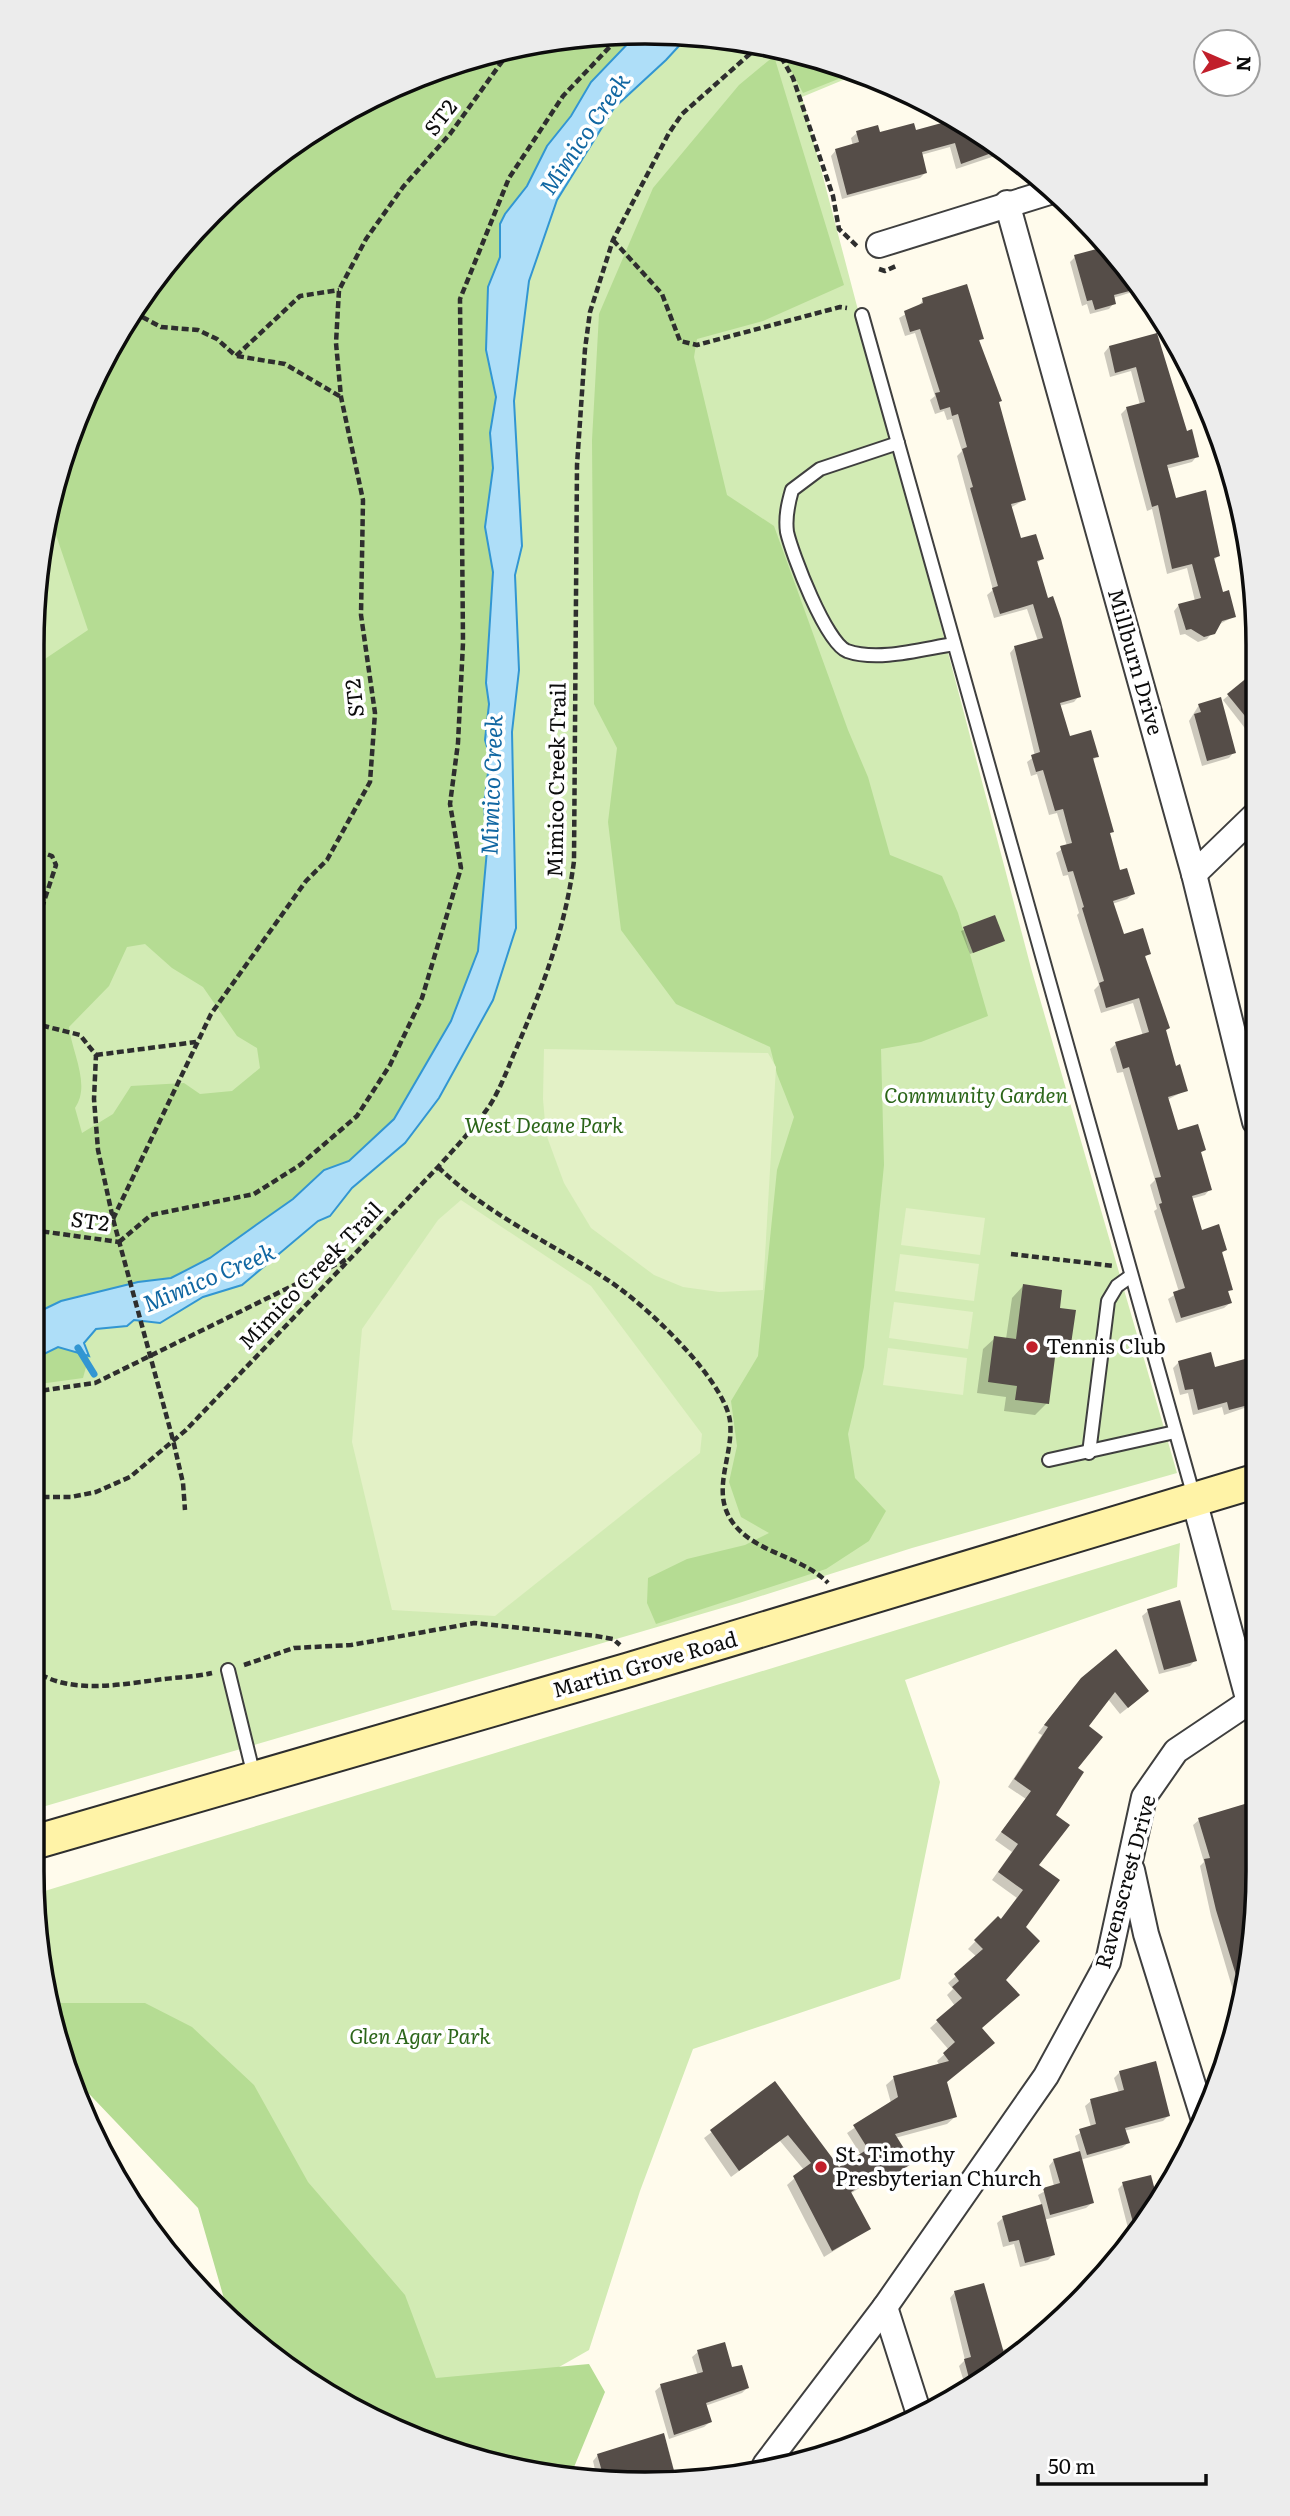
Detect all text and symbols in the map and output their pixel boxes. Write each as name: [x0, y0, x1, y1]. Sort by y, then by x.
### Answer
north arrow: [1192, 28, 1262, 98]
text: N: [1231, 55, 1259, 72]
water label: Mimico Creek: [530, 65, 637, 201]
street label: ST2: [415, 92, 463, 141]
street label: Millburn Drive: [1102, 584, 1173, 738]
street label: ST2: [335, 678, 370, 719]
street label: Mimico Creek Trail: [537, 682, 572, 878]
water label: Mimico Creek: [471, 714, 509, 856]
park label: Community Garden: [884, 1078, 1069, 1109]
park label: West Deane Park: [464, 1108, 624, 1139]
street label: Mimico Creek Trail: [230, 1193, 388, 1355]
street label: ST2: [69, 1202, 111, 1238]
water label: Mimico Creek: [137, 1233, 280, 1319]
place label: Tennis Club: [1046, 1329, 1166, 1360]
marker: Tennis Club: [1024, 1339, 1040, 1355]
street label: Martin Grove Road: [548, 1621, 740, 1704]
street label: Ravenscrest Drive: [1085, 1791, 1162, 1972]
park label: Glen Agar Park: [349, 2019, 491, 2050]
place label: St. Timothy Presbyterian Church: [835, 2137, 1042, 2192]
marker: St. Timothy Presbyterian Church: [813, 2159, 829, 2175]
scale bar: [1038, 2442, 1206, 2486]
text: 50 m: [1048, 2449, 1095, 2480]

